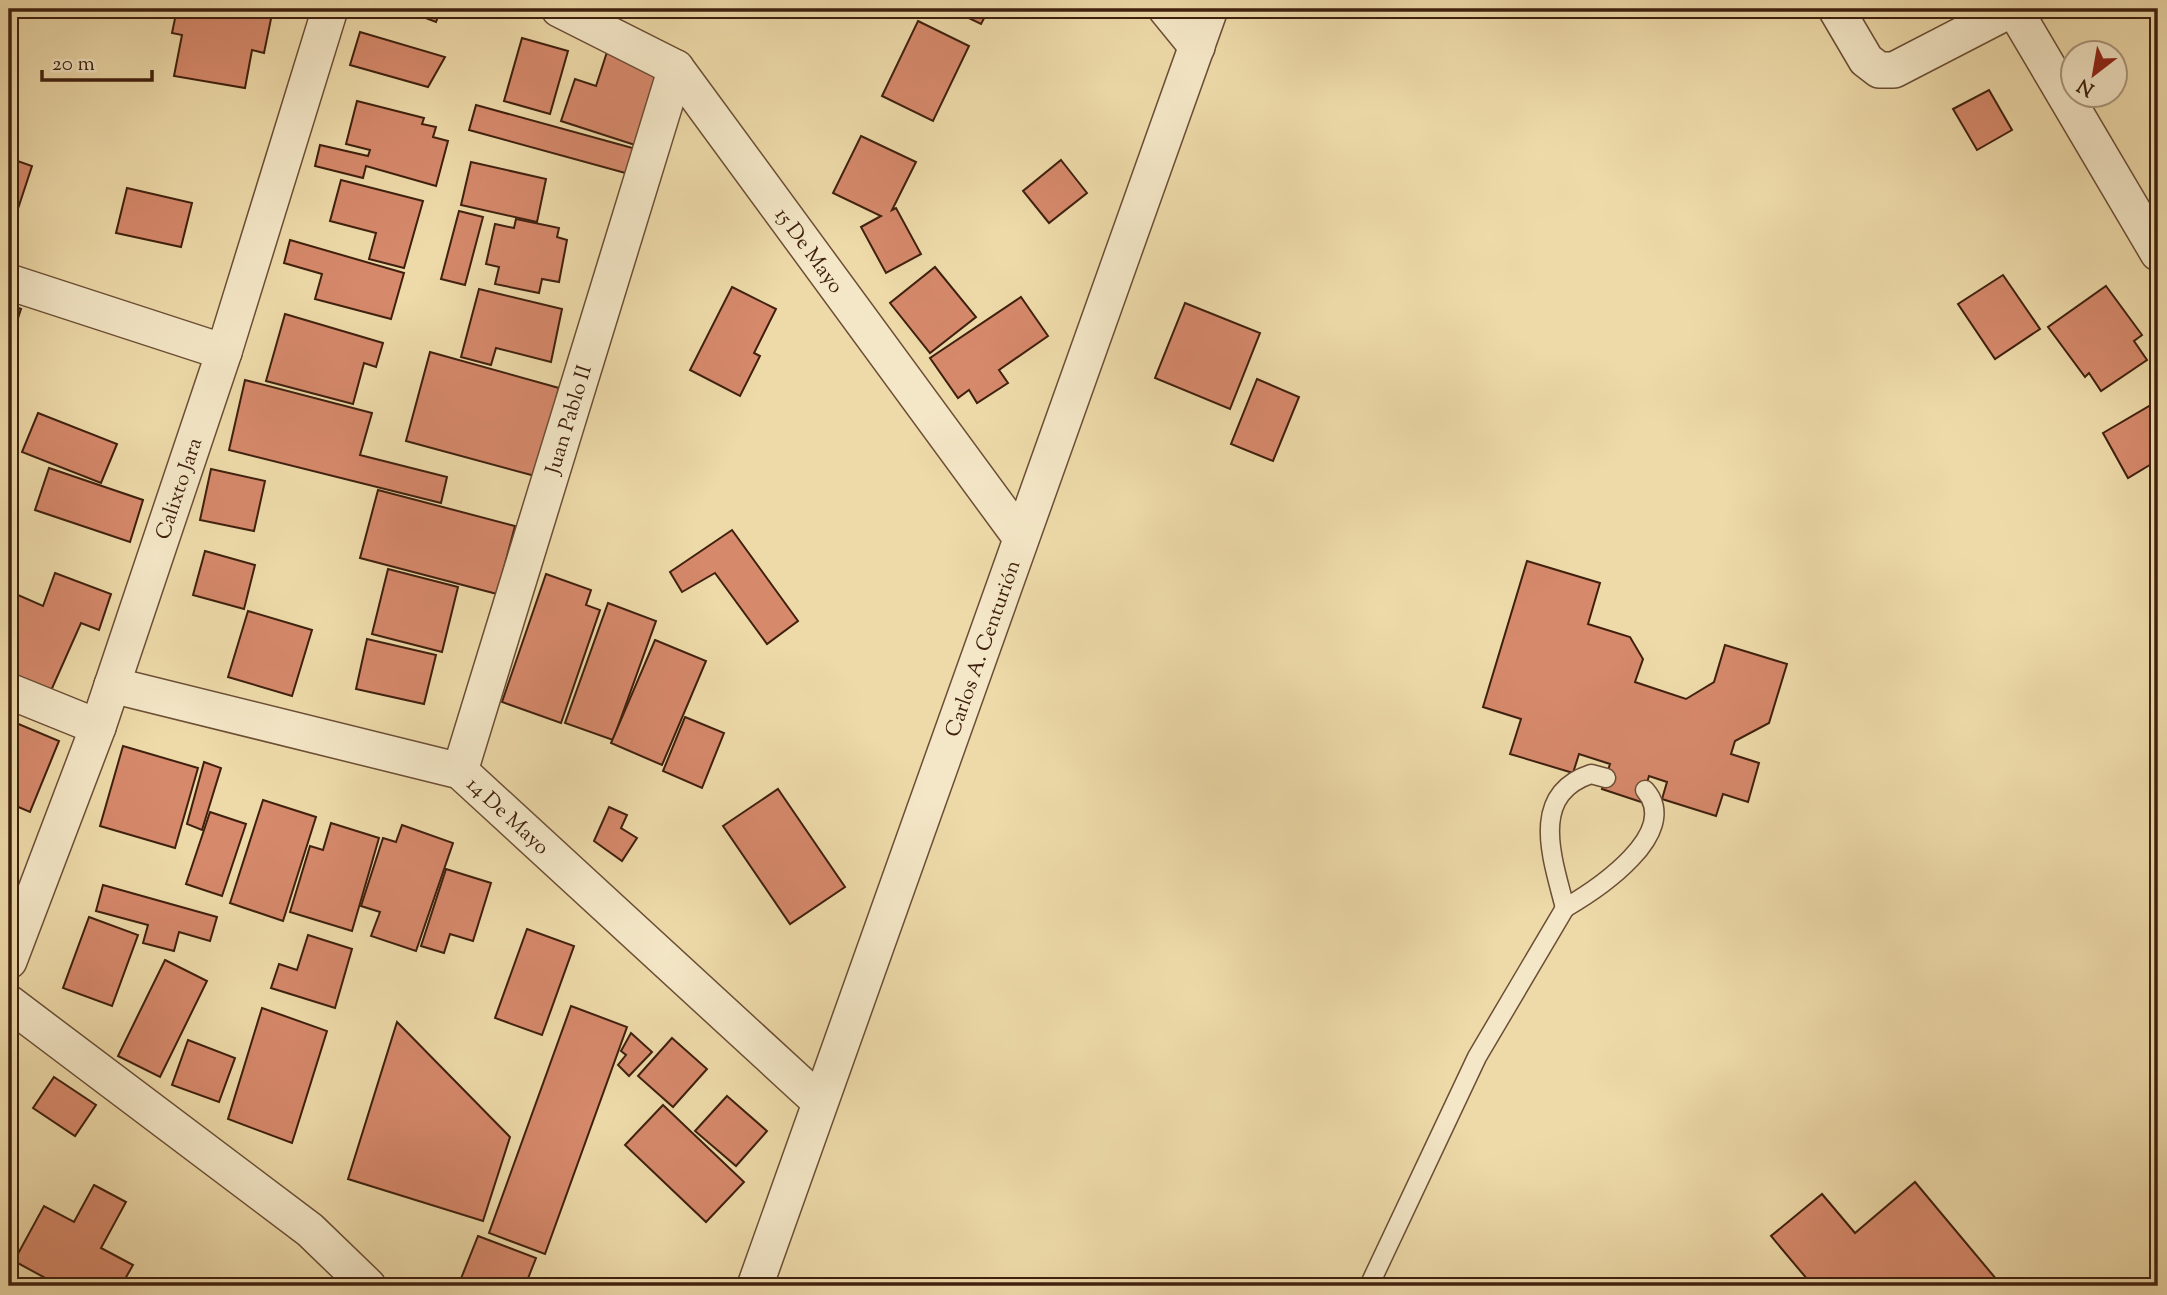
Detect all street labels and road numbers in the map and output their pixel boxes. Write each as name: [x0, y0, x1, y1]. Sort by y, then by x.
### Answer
street label: 15 De Mayo: [766, 202, 850, 301]
street label: Juan Pablo II: [539, 361, 601, 479]
street label: Calixto Jara: [149, 434, 211, 544]
street label: Carlos A. Centurión: [939, 556, 1029, 742]
street label: 14 De Mayo: [459, 771, 555, 863]

